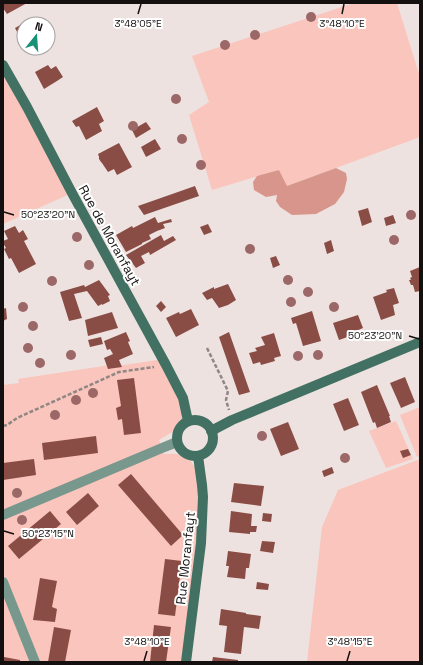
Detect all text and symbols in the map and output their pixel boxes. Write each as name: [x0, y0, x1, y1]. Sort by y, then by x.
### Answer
north arrow: [16, 16, 56, 56]
text: 3°48'05"E: [114, 17, 162, 30]
text: 3°48'10"E: [319, 17, 365, 30]
text: N: [33, 19, 44, 34]
street label: Rue de Moranfayt: [75, 182, 144, 289]
text: 50°23'20"N: [21, 208, 75, 221]
text: 50°23'20"N: [348, 329, 402, 342]
street label: Rue Moranfayt: [172, 511, 199, 605]
text: 50°23'15"N: [22, 527, 74, 540]
text: 3°48'10"E: [124, 635, 170, 648]
text: 3°48'15"E: [328, 635, 373, 648]

